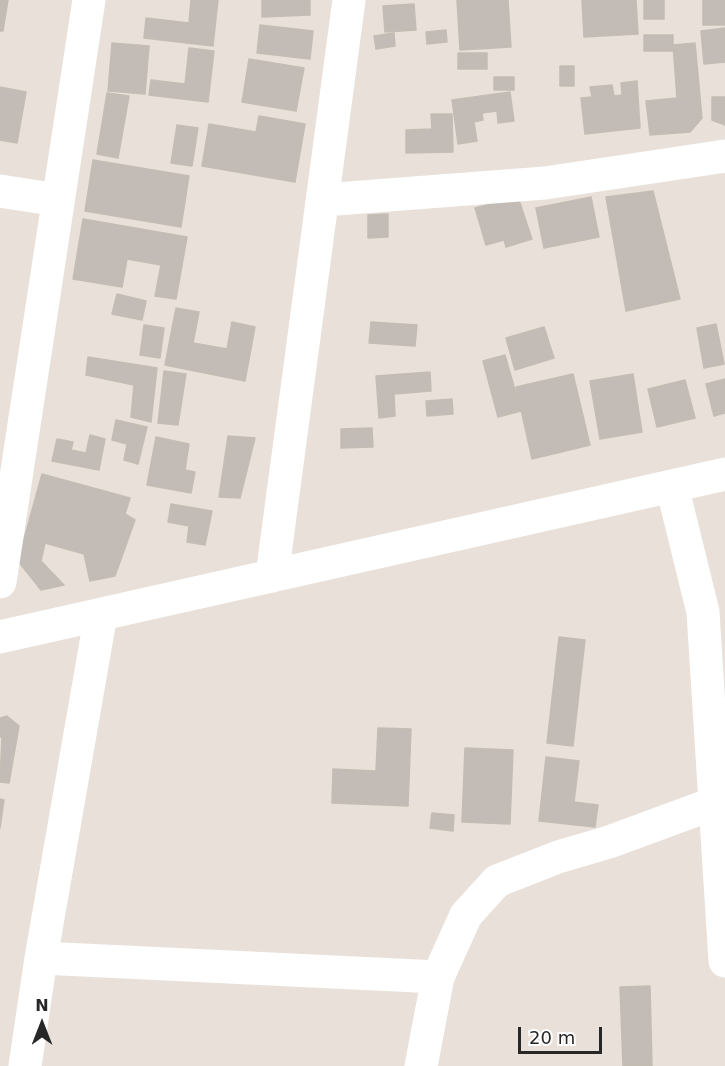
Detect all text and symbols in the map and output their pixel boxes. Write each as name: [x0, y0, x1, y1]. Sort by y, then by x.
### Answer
north arrow: [12, 994, 72, 1054]
text: N: [35, 996, 49, 1015]
scale bar: [521, 1015, 605, 1053]
text: 20 m: [529, 1027, 575, 1048]

